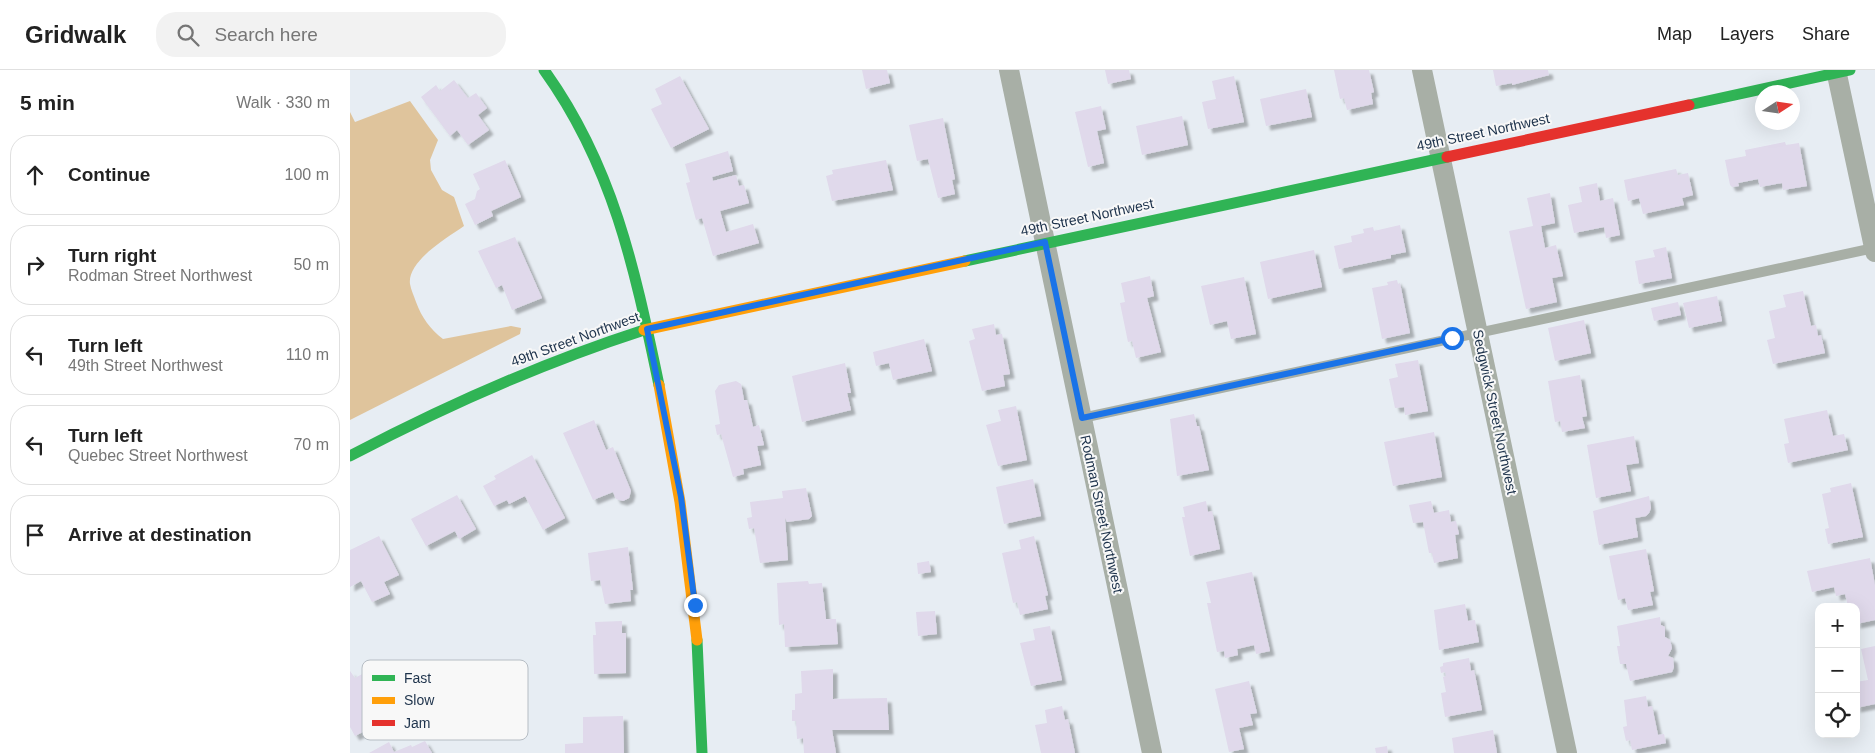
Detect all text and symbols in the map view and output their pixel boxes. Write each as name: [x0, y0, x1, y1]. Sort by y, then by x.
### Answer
search box: [156, 12, 506, 57]
text: Gridwalk: [25, 21, 126, 48]
icon: search: [174, 21, 202, 49]
text: Search here: [214, 24, 318, 45]
text: Map: [1657, 24, 1692, 44]
text: Layers: [1720, 24, 1774, 44]
text: Share: [1802, 24, 1850, 44]
north arrow: [1755, 85, 1800, 130]
text: 5 min: [20, 91, 75, 114]
text: Walk · 330 m: [236, 94, 330, 111]
street label: 49th Street Northwest: [1415, 110, 1551, 154]
icon: ahead: [21, 161, 49, 189]
text: Continue: [68, 164, 150, 185]
text: 100 m: [285, 166, 329, 183]
street label: 49th Street Northwest: [1019, 195, 1155, 239]
text: Turn right: [68, 245, 156, 266]
icon: right: [21, 251, 49, 279]
text: 50 m: [293, 256, 329, 273]
text: Rodman Street Northwest: [68, 267, 252, 284]
street label: 49th Street Northwest: [509, 308, 641, 370]
route start: [1441, 327, 1464, 350]
street label: Sedgwick Street Northwest: [1470, 328, 1520, 496]
text: Turn left: [68, 335, 143, 356]
icon: left: [21, 341, 49, 369]
text: 110 m: [286, 346, 329, 363]
text: 49th Street Northwest: [68, 357, 223, 374]
text: Turn left: [68, 425, 143, 446]
icon: left: [21, 431, 49, 459]
street label: Rodman Street Northwest: [1077, 434, 1127, 595]
text: 70 m: [293, 436, 329, 453]
text: Quebec Street Northwest: [68, 447, 248, 464]
icon: arrive: [21, 521, 49, 549]
text: Arrive at destination: [68, 524, 252, 545]
route end: [684, 594, 707, 617]
map controls: [1815, 603, 1860, 738]
button: +: [1815, 603, 1860, 648]
button: −: [1815, 648, 1860, 693]
legend: [362, 660, 528, 740]
text: Fast: [404, 670, 431, 686]
text: Slow: [404, 692, 435, 708]
button: locate: [1815, 693, 1860, 738]
text: Jam: [404, 715, 430, 731]

